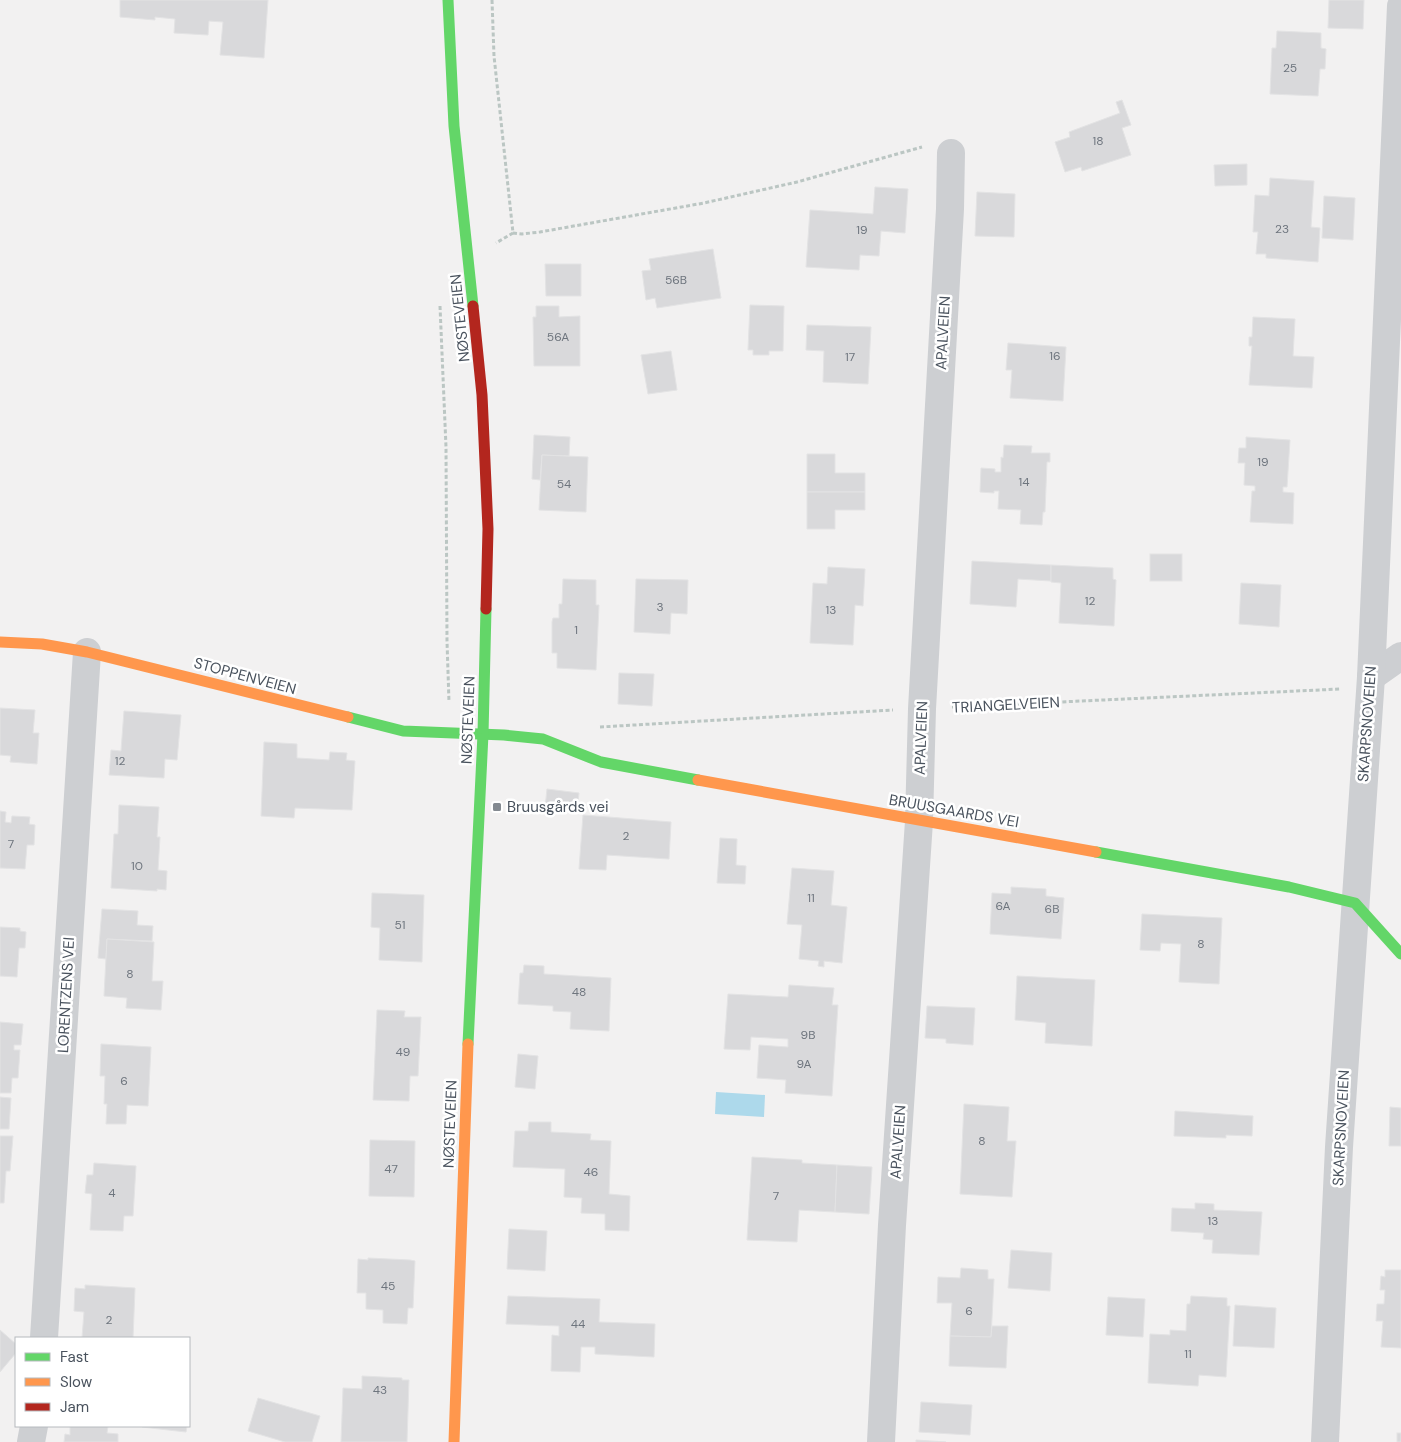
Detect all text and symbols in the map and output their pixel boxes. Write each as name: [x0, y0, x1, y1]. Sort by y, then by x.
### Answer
house number: 25: [1283, 60, 1297, 76]
house number: 18: [1092, 133, 1104, 149]
house number: 23: [1275, 221, 1289, 237]
house number: 19: [856, 222, 868, 238]
house number: 56B: [665, 272, 687, 288]
street label: NØSTEVEIEN: [445, 273, 475, 363]
street label: APALVEIEN: [931, 295, 955, 371]
house number: 56A: [547, 329, 569, 345]
house number: 16: [1049, 348, 1061, 364]
house number: 17: [845, 349, 855, 365]
house number: 19: [1257, 454, 1269, 470]
house number: 14: [1018, 474, 1030, 490]
house number: 54: [557, 476, 571, 492]
house number: 12: [1085, 593, 1095, 609]
house number: 3: [656, 599, 664, 615]
house number: 13: [826, 602, 836, 618]
house number: 1: [574, 622, 578, 638]
street label: STOPPENVEIEN: [192, 653, 298, 699]
street label: SKARPSNOVEIEN: [1353, 665, 1381, 783]
street label: NØSTEVEIEN: [456, 676, 480, 764]
street label: TRIANGELVEIEN: [952, 692, 1060, 718]
street label: APALVEIEN: [910, 701, 932, 775]
house number: 12: [115, 753, 125, 769]
street label: BRUUSGAARDS VEI: [887, 790, 1021, 832]
place label: Bruusgårds vei: [507, 797, 609, 817]
marker: Bruusgårds vei: [491, 801, 503, 813]
house number: 2: [623, 828, 630, 844]
house number: 7: [8, 836, 14, 852]
house number: 10: [131, 858, 143, 874]
house number: 11: [807, 890, 815, 906]
house number: 6A: [995, 898, 1011, 914]
house number: 6B: [1045, 901, 1059, 917]
house number: 51: [394, 917, 406, 933]
street label: LORENTZENS VEI: [53, 936, 79, 1054]
house number: 8: [1197, 936, 1205, 952]
house number: 8: [126, 966, 134, 982]
house number: 48: [572, 984, 586, 1000]
house number: 9B: [801, 1027, 815, 1043]
house number: 49: [396, 1044, 410, 1060]
house number: 9A: [797, 1056, 811, 1072]
street label: SKARPSNOVEIEN: [1328, 1069, 1354, 1187]
house number: 6: [120, 1073, 128, 1089]
street label: NØSTEVEIEN: [438, 1080, 462, 1168]
street label: APALVEIEN: [885, 1104, 911, 1180]
house number: 8: [978, 1133, 986, 1149]
house number: 47: [384, 1161, 398, 1177]
house number: 46: [584, 1164, 598, 1180]
house number: 4: [108, 1185, 116, 1201]
house number: 7: [773, 1188, 779, 1204]
house number: 13: [1208, 1213, 1218, 1229]
house number: 45: [381, 1278, 395, 1294]
house number: 6: [965, 1303, 973, 1319]
house number: 2: [106, 1312, 113, 1328]
house number: 44: [571, 1316, 585, 1332]
legend: [15, 1337, 190, 1427]
house number: 11: [1184, 1346, 1192, 1362]
text: Fast: [60, 1347, 89, 1367]
text: Slow: [60, 1372, 93, 1392]
house number: 43: [373, 1382, 387, 1398]
text: Jam: [60, 1397, 89, 1417]

